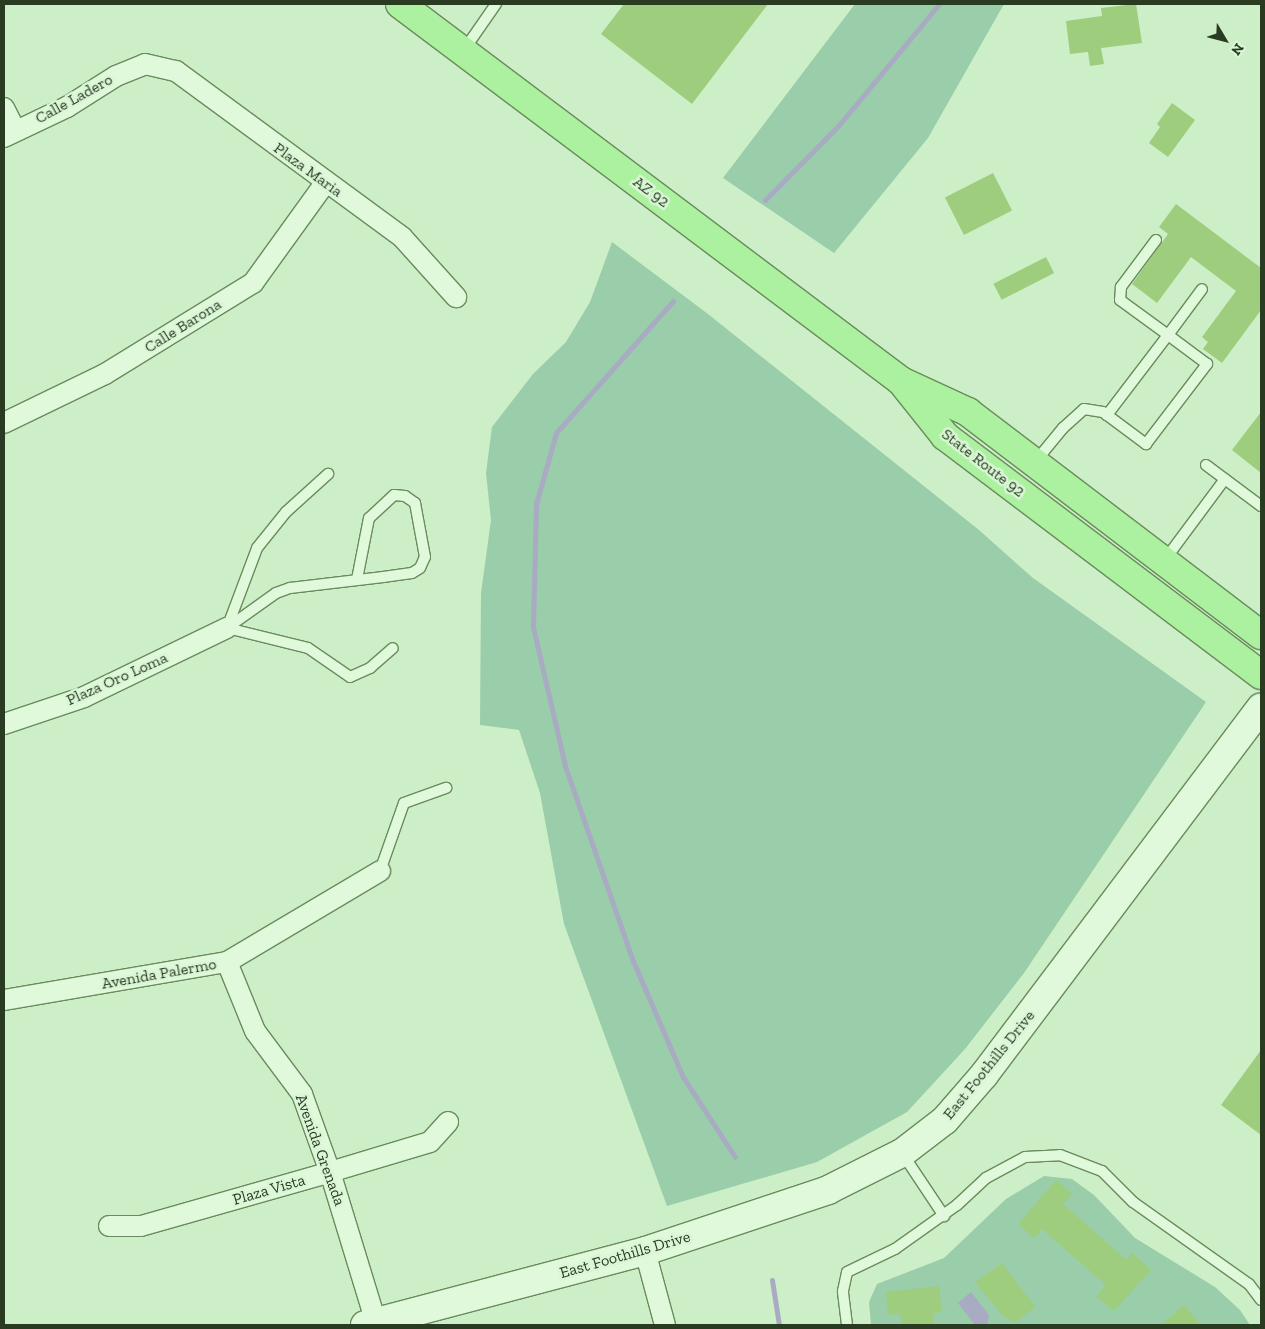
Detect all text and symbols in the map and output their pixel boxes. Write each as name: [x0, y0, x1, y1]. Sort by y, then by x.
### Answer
north arrow: [1200, 15, 1250, 65]
text: N: [1227, 40, 1247, 59]
street label: Calle Ladero: [32, 70, 116, 128]
street label: Plaza Maria: [270, 139, 346, 201]
street label: AZ 92: [629, 172, 673, 212]
street label: Calle Barona: [141, 295, 225, 357]
street label: State Route 92: [938, 425, 1028, 501]
street label: Plaza Oro Loma: [63, 648, 171, 710]
street label: Avenida Palermo: [100, 954, 218, 994]
street label: East Foothills Drive: [939, 1007, 1039, 1123]
street label: Avenida Grenada: [291, 1092, 349, 1208]
street label: Plaza Vista: [230, 1170, 308, 1210]
street label: East Foothills Drive: [558, 1227, 692, 1283]

